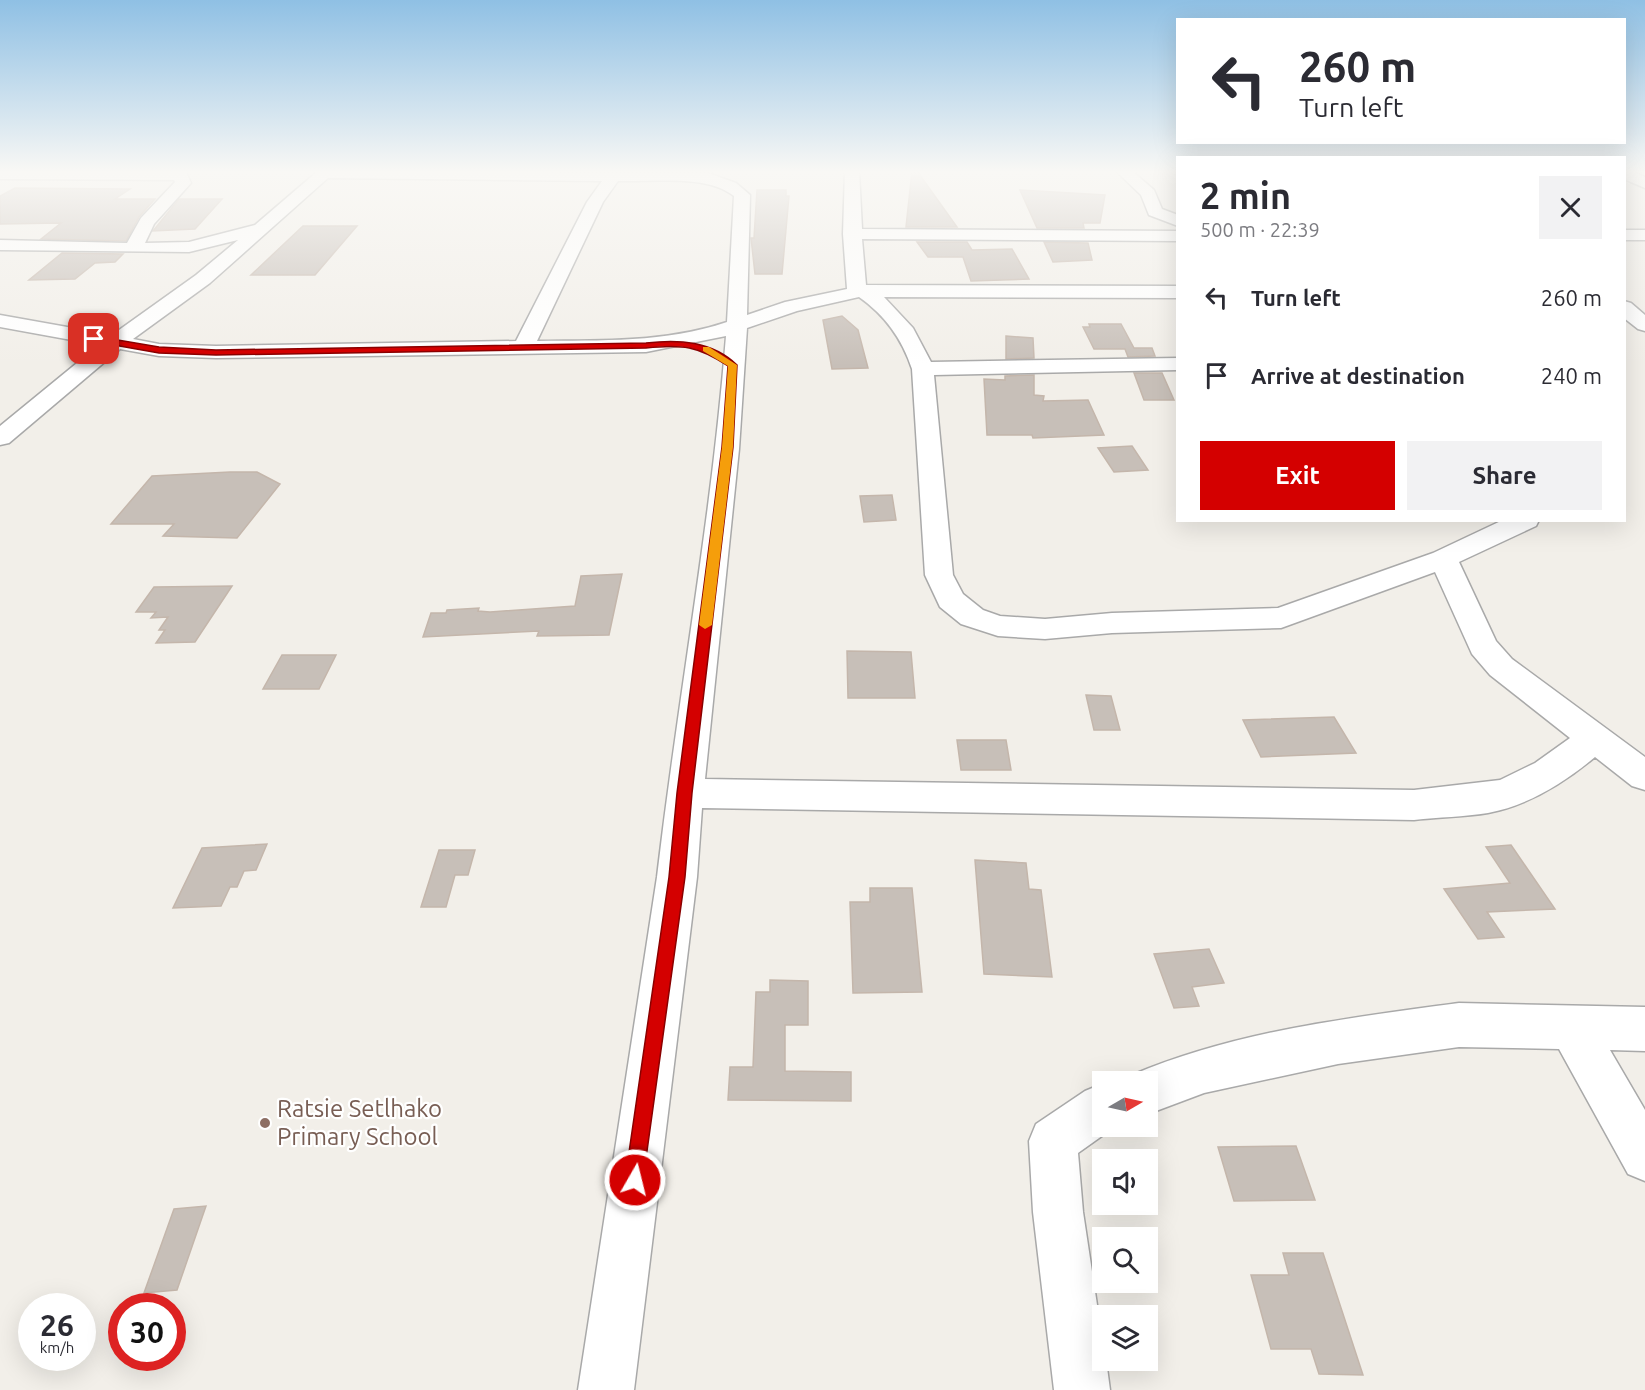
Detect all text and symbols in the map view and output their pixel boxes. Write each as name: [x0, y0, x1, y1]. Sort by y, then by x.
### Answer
icon: left: [1200, 42, 1278, 120]
text: 260 m: [1299, 43, 1416, 90]
text: Turn left: [1299, 92, 1403, 122]
text: 2 min: [1200, 175, 1291, 216]
button: close: [1539, 176, 1602, 239]
text: 500 m · 22:39: [1200, 218, 1320, 241]
icon: left: [1200, 281, 1233, 314]
text: Turn left: [1251, 285, 1341, 310]
text: 260 m: [1541, 285, 1602, 310]
pin: [68, 313, 119, 364]
icon: arrive: [77, 322, 110, 355]
icon: arrive: [1200, 359, 1233, 392]
text: Arrive at destination: [1251, 363, 1465, 388]
text: 240 m: [1541, 363, 1602, 388]
button: Exit: [1200, 441, 1395, 510]
button: Share: [1407, 441, 1602, 510]
north arrow: [1092, 1071, 1158, 1137]
map controls: [1092, 1071, 1158, 1371]
place label: Ratsie Setlhako Primary School: [277, 1095, 442, 1150]
marker: Ratsie Setlhako Primary School: [258, 1116, 272, 1130]
position arrow: [603, 1148, 667, 1212]
button: sound: [1092, 1149, 1158, 1215]
button: search: [1092, 1227, 1158, 1293]
speed limit sign: 30: [108, 1293, 186, 1371]
button: layers: [1092, 1305, 1158, 1371]
text: 26: [40, 1308, 74, 1342]
text: km/h: [40, 1339, 74, 1356]

